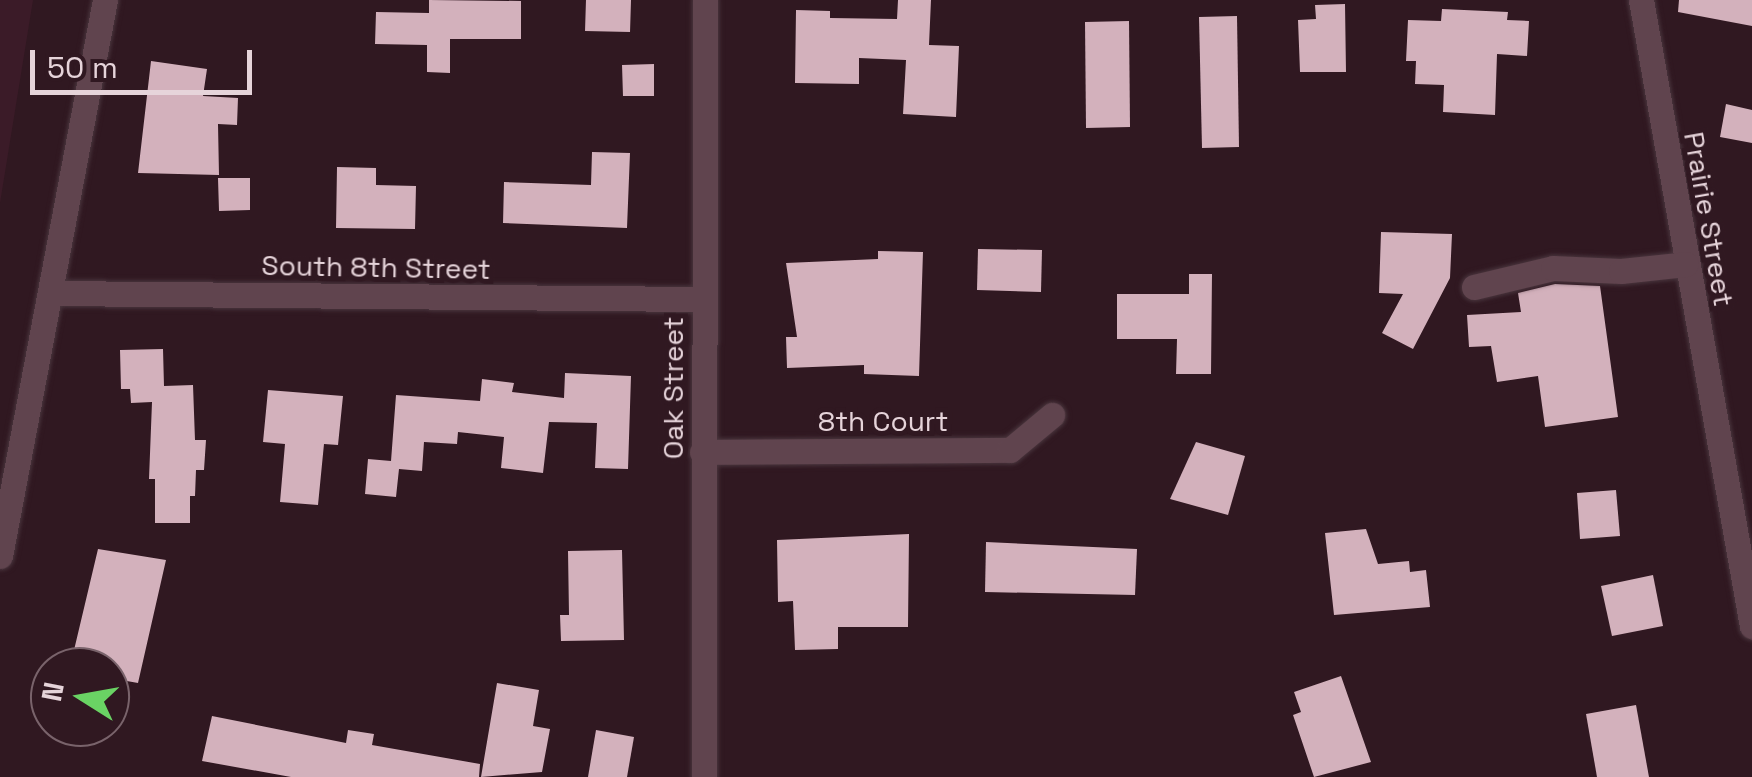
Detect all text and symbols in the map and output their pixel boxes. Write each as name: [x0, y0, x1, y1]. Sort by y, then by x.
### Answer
scale bar: [35, 30, 258, 92]
text: 50 m: [47, 48, 118, 87]
street label: Prairie Street: [1677, 129, 1741, 309]
street label: South 8th Street: [261, 248, 491, 286]
street label: Oak Street: [656, 317, 690, 459]
street label: 8th Court: [818, 404, 948, 438]
north arrow: [30, 647, 130, 747]
text: N: [33, 679, 72, 704]

